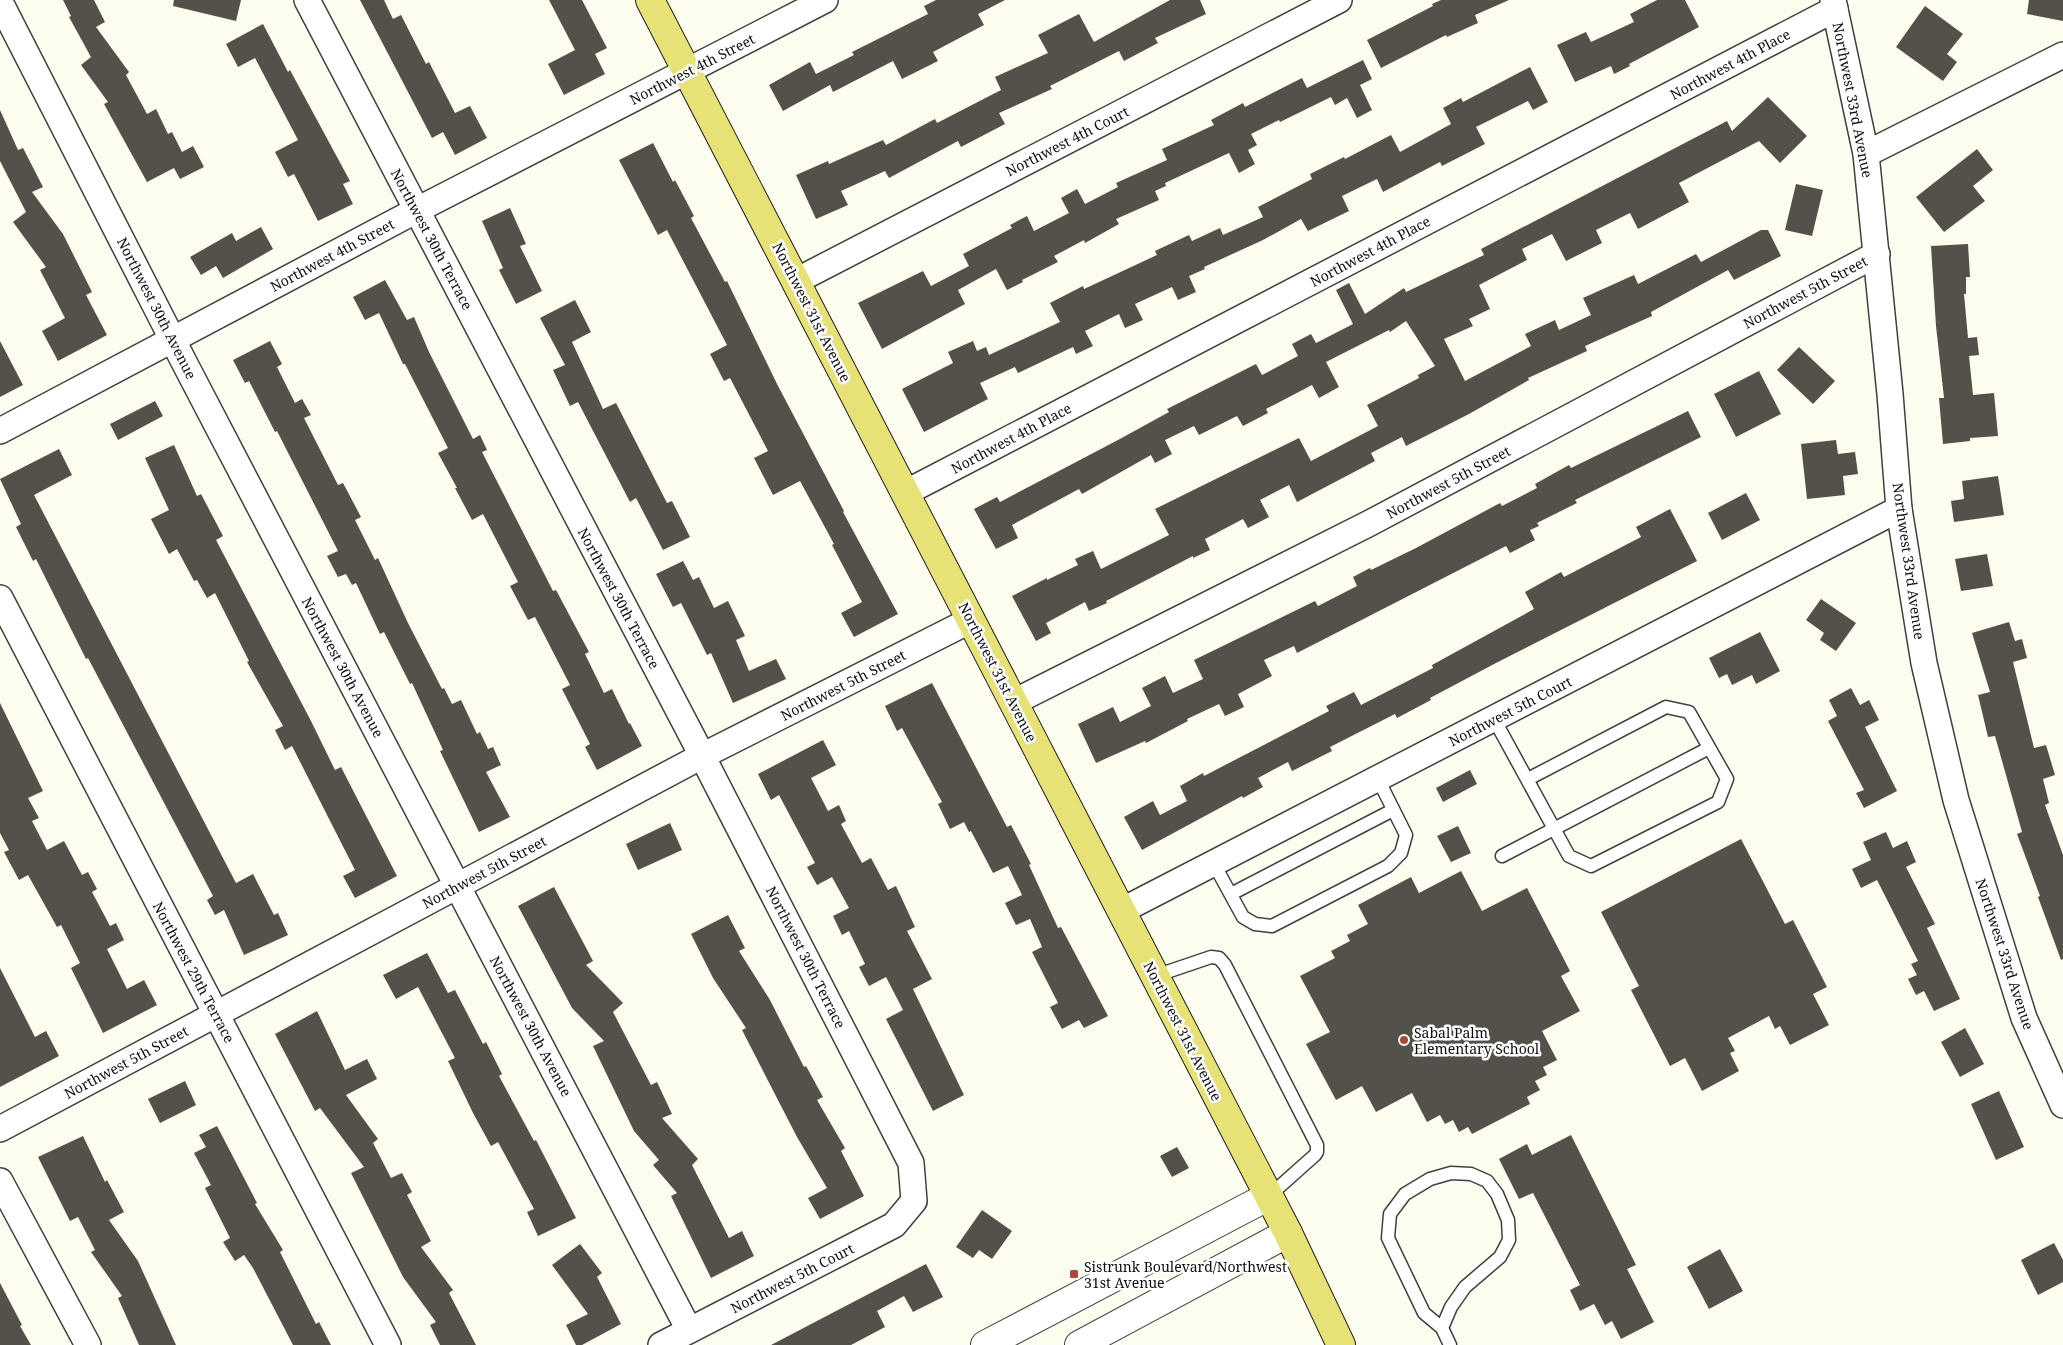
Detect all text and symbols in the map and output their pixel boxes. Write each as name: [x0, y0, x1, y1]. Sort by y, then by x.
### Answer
street label: Northwest 33rd Avenue: [1829, 21, 1877, 179]
street label: Northwest 4th Place: [1666, 24, 1794, 104]
street label: Northwest 4th Street: [626, 29, 758, 109]
street label: Northwest 4th Court: [1002, 102, 1132, 180]
street label: Northwest 30th Terrace: [387, 165, 477, 313]
street label: Northwest 4th Place: [1306, 211, 1434, 291]
street label: Northwest 4th Street: [267, 214, 397, 296]
street label: Northwest 30th Avenue: [113, 234, 201, 382]
street label: Northwest 31st Avenue: [769, 239, 855, 385]
street label: Northwest 5th Street: [1740, 251, 1870, 333]
street label: Northwest 4th Place: [947, 398, 1075, 478]
street label: Northwest 5th Street: [1383, 441, 1513, 523]
street label: Northwest 33rd Avenue: [1889, 481, 1929, 641]
street label: Northwest 30th Terrace: [574, 524, 664, 672]
street label: Northwest 30th Avenue: [298, 593, 388, 741]
street label: Northwest 31st Avenue: [955, 599, 1041, 745]
street label: Northwest 5th Street: [777, 645, 909, 725]
street label: Northwest 5th Court: [1445, 672, 1575, 750]
street label: Northwest 5th Street: [419, 831, 549, 913]
street label: Northwest 33rd Avenue: [1972, 876, 2038, 1032]
street label: Northwest 30th Terrace: [762, 883, 850, 1031]
street label: Northwest 29th Terrace: [149, 898, 239, 1046]
street label: Northwest 30th Avenue: [486, 952, 576, 1100]
street label: Northwest 31st Avenue: [1140, 958, 1226, 1104]
street label: Northwest 5th Street: [61, 1021, 191, 1103]
place label: Sabal Palm Elementary School: [1414, 1023, 1540, 1058]
marker: Sabal Palm Elementary School: [1398, 1034, 1410, 1046]
street label: Northwest 5th Court: [727, 1239, 857, 1317]
place label: Sistrunk Boulevard/Northwest 31st Avenue: [1084, 1257, 1287, 1292]
marker: Sistrunk Boulevard/Northwest 31st Avenue: [1068, 1268, 1080, 1280]

